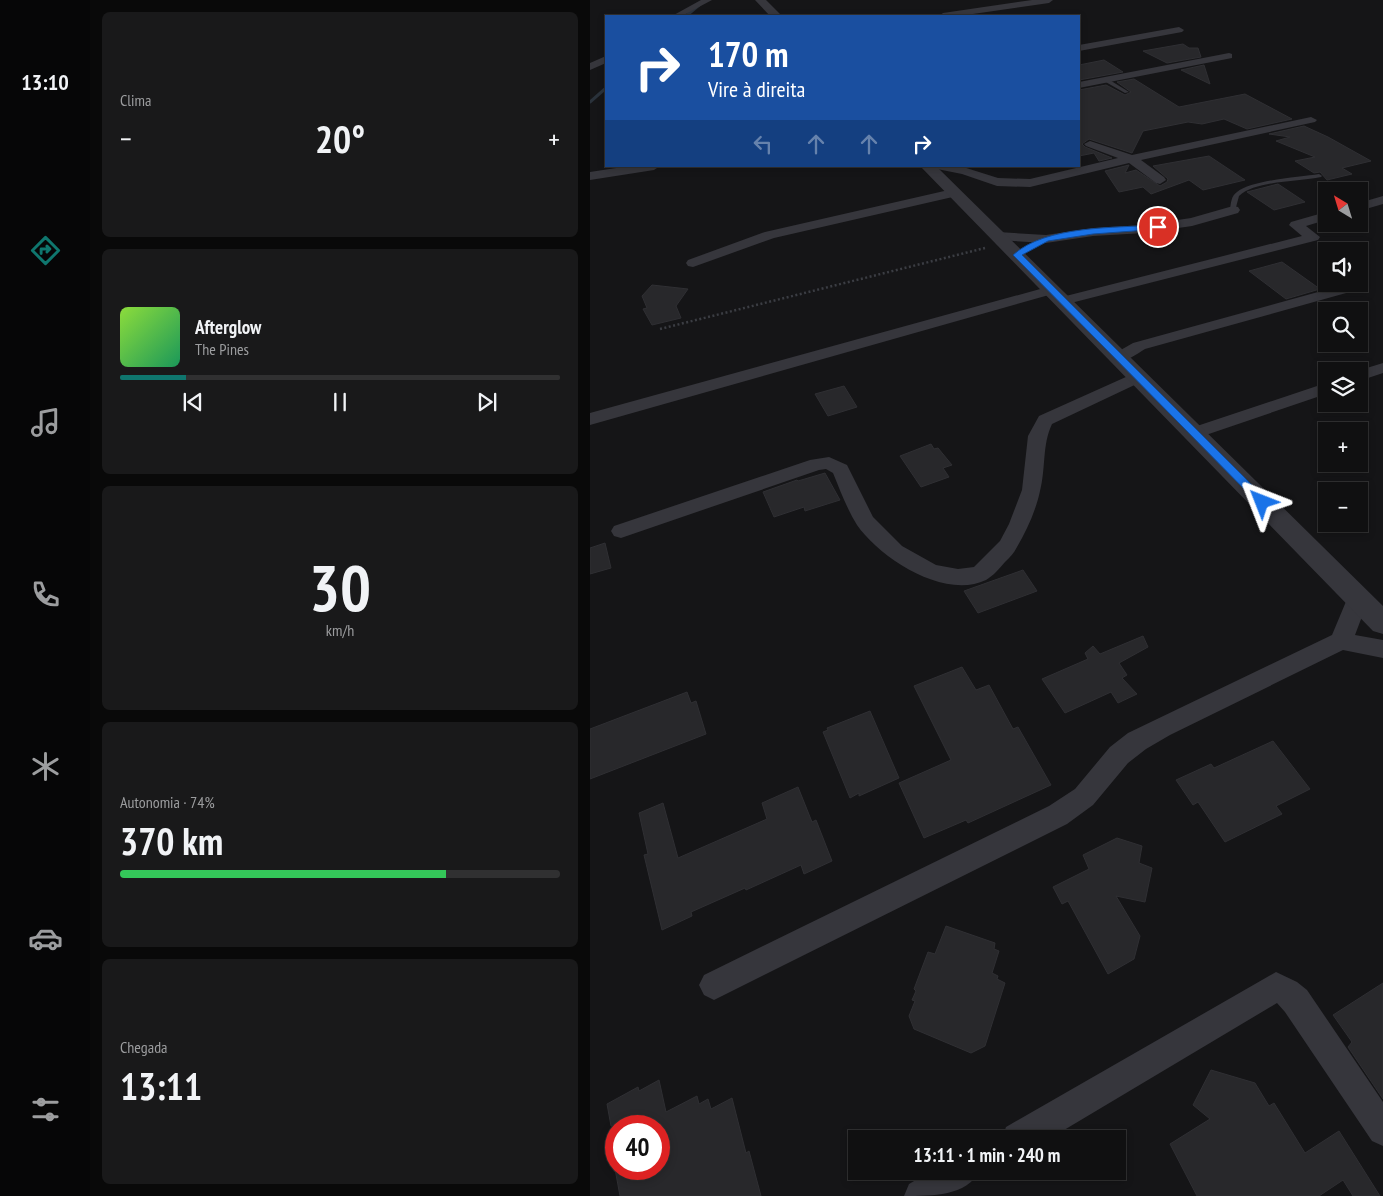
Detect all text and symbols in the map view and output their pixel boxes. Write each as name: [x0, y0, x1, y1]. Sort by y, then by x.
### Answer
text: 170 m: [708, 31, 789, 77]
icon: right: [625, 35, 690, 100]
text: 13:10: [21, 68, 69, 96]
text: Vire à direita: [708, 75, 805, 103]
text: Clima: [120, 90, 151, 110]
text: 20°: [315, 114, 365, 163]
text: −: [120, 120, 132, 157]
text: +: [548, 120, 560, 157]
icon: left: [749, 130, 777, 158]
icon: ahead: [802, 130, 830, 158]
icon: ahead: [855, 130, 883, 158]
icon: right: [908, 130, 936, 158]
north arrow: [1318, 182, 1368, 232]
map controls: [1318, 182, 1368, 532]
pin: [1137, 206, 1179, 248]
icon: arrive: [1144, 213, 1172, 241]
icon: directions: [28, 233, 63, 268]
button: sound: [1318, 242, 1368, 292]
button: search: [1318, 302, 1368, 352]
text: Afterglow: [195, 315, 261, 339]
text: The Pines: [195, 339, 249, 359]
button: layers: [1318, 362, 1368, 412]
icon: previous: [179, 388, 207, 416]
icon: pause: [326, 388, 354, 416]
icon: next: [473, 388, 501, 416]
icon: music: [28, 405, 63, 440]
button: +: [1318, 422, 1368, 472]
position arrow: [1235, 475, 1287, 527]
button: −: [1318, 482, 1368, 532]
text: 30: [309, 545, 371, 629]
icon: phone: [28, 577, 63, 612]
text: km/h: [326, 620, 354, 640]
icon: climate: [28, 749, 63, 784]
text: Autonomia · 74%: [120, 792, 215, 812]
text: 370 km: [120, 816, 223, 865]
icon: car: [28, 921, 63, 956]
text: Chegada: [120, 1037, 168, 1057]
text: 13:11: [120, 1061, 202, 1110]
icon: filters: [28, 1092, 63, 1127]
speed limit sign: 40: [605, 1115, 670, 1180]
text: 13:11 · 1 min · 240 m: [914, 1143, 1060, 1167]

